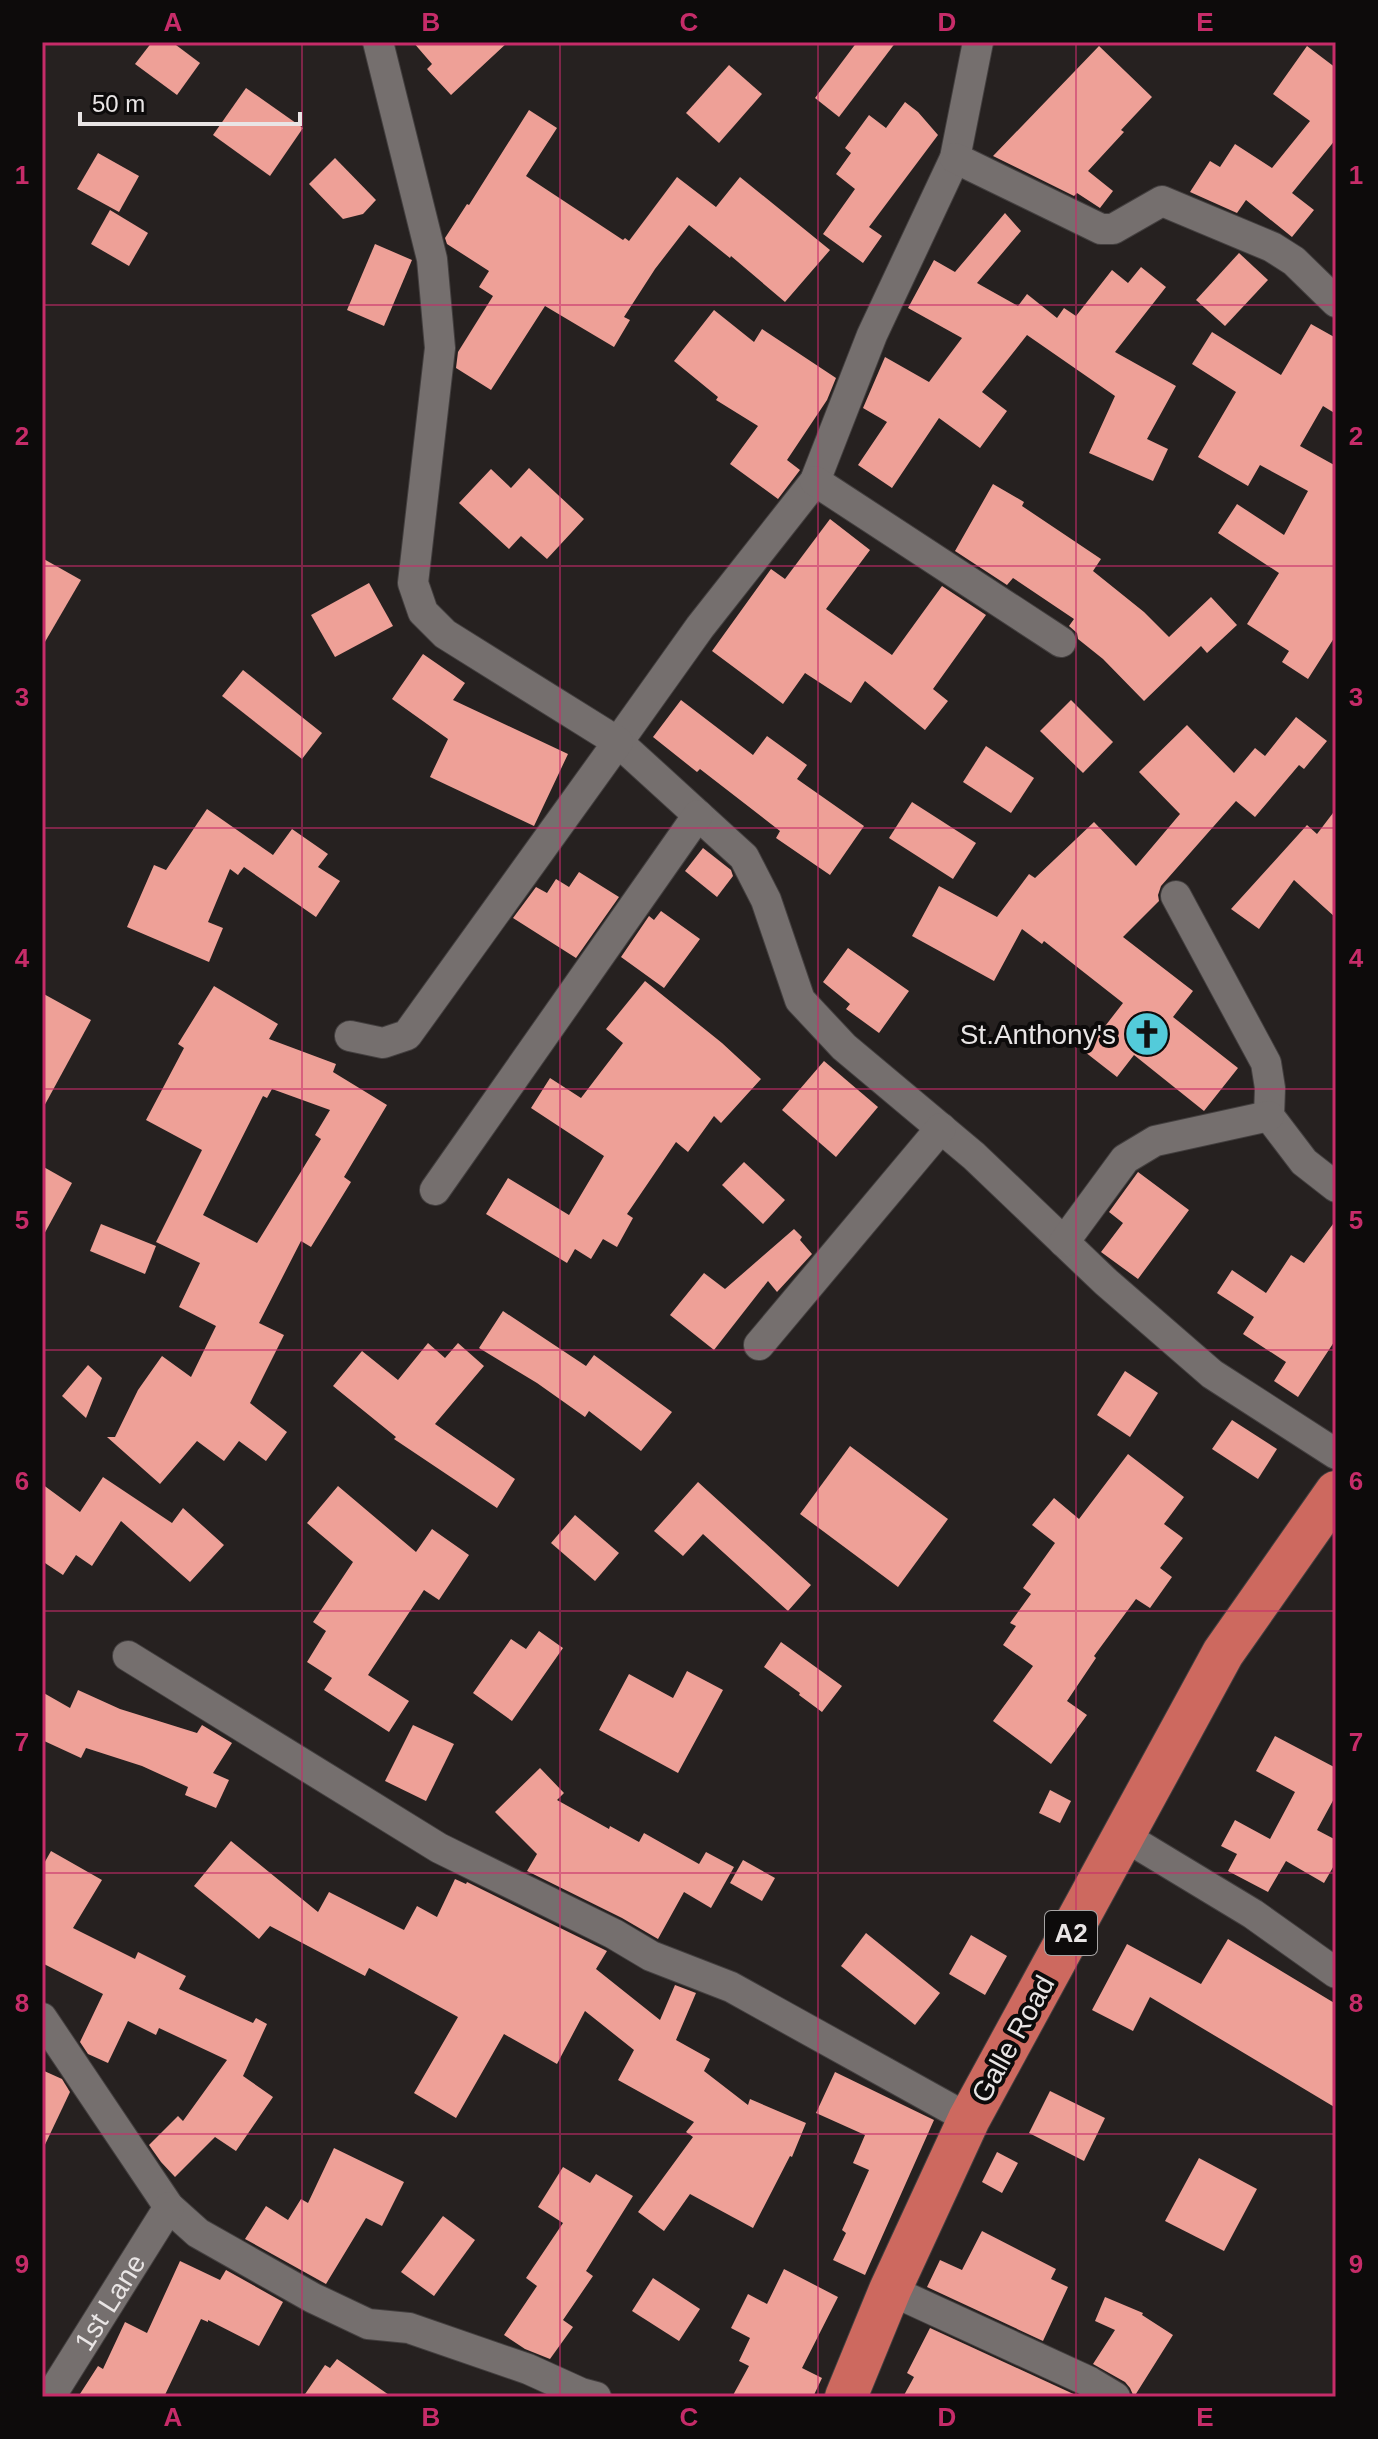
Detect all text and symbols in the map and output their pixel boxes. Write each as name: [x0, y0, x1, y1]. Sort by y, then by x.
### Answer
text: A: [164, 7, 183, 37]
text: B: [422, 7, 440, 37]
text: C: [680, 7, 699, 37]
text: D: [938, 7, 956, 37]
text: E: [1196, 7, 1214, 37]
scale bar: [80, 76, 300, 126]
text: 50 m: [92, 90, 145, 117]
text: 1: [15, 160, 29, 190]
text: 1: [1349, 160, 1363, 190]
text: 2: [15, 421, 29, 451]
text: 2: [1349, 421, 1363, 451]
text: 3: [15, 682, 29, 712]
text: 3: [1349, 682, 1363, 712]
text: 4: [15, 943, 30, 973]
text: 4: [1349, 943, 1364, 973]
church icon: St.Anthony's: [1123, 1010, 1171, 1058]
place label: St.Anthony's: [960, 1019, 1116, 1050]
text: 5: [15, 1205, 29, 1235]
text: 5: [1349, 1205, 1363, 1235]
text: 6: [15, 1466, 29, 1496]
text: 6: [1349, 1466, 1363, 1496]
text: 7: [15, 1727, 29, 1757]
text: 7: [1349, 1727, 1363, 1757]
road number: A2: [1045, 1911, 1097, 1955]
street label: Galle Road: [965, 1970, 1061, 2108]
text: 8: [15, 1988, 29, 2018]
text: 8: [1349, 1988, 1363, 2018]
street label: 1st Lane: [68, 2248, 151, 2356]
text: 9: [15, 2249, 29, 2279]
text: 9: [1349, 2249, 1363, 2279]
text: A: [164, 2402, 183, 2432]
text: B: [422, 2402, 440, 2432]
text: C: [680, 2402, 699, 2432]
text: D: [938, 2402, 956, 2432]
text: E: [1196, 2402, 1214, 2432]

